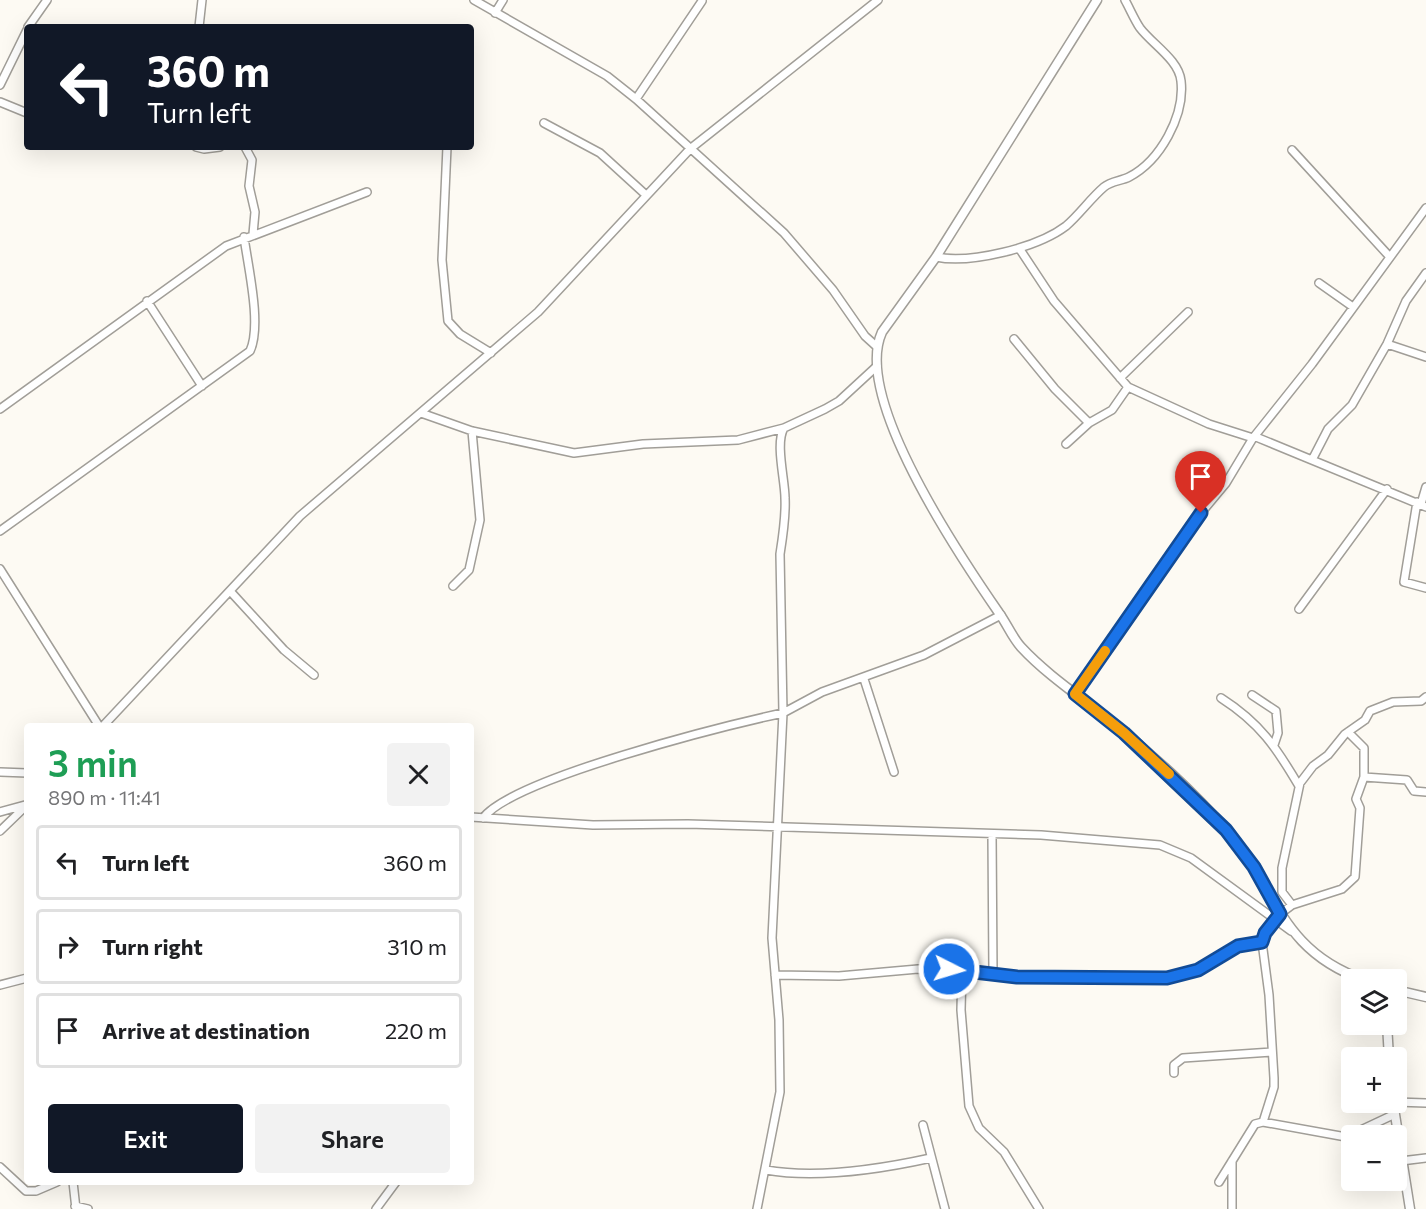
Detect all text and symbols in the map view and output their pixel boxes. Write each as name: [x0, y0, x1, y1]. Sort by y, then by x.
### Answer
text: 360 m: [147, 44, 270, 96]
icon: left: [48, 48, 126, 126]
text: Turn left: [147, 96, 251, 129]
pin: [1175, 451, 1226, 513]
icon: arrive: [1184, 460, 1217, 493]
text: 3 min: [48, 740, 138, 784]
button: close: [387, 743, 450, 806]
text: 890 m · 11:41: [48, 785, 161, 809]
icon: left: [51, 846, 84, 879]
text: Turn left: [102, 849, 189, 876]
text: 360 m: [383, 849, 447, 876]
icon: right: [51, 930, 84, 963]
text: Turn right: [102, 933, 203, 960]
text: 310 m: [387, 933, 447, 960]
position arrow: [917, 937, 981, 1001]
map controls: [1341, 969, 1407, 1191]
button: layers: [1341, 969, 1407, 1035]
icon: arrive: [51, 1014, 84, 1047]
text: Arrive at destination: [102, 1017, 310, 1044]
text: 220 m: [385, 1017, 447, 1044]
button: +: [1341, 1047, 1407, 1113]
button: Exit: [48, 1104, 243, 1173]
button: Share: [255, 1104, 450, 1173]
button: −: [1341, 1125, 1407, 1191]

